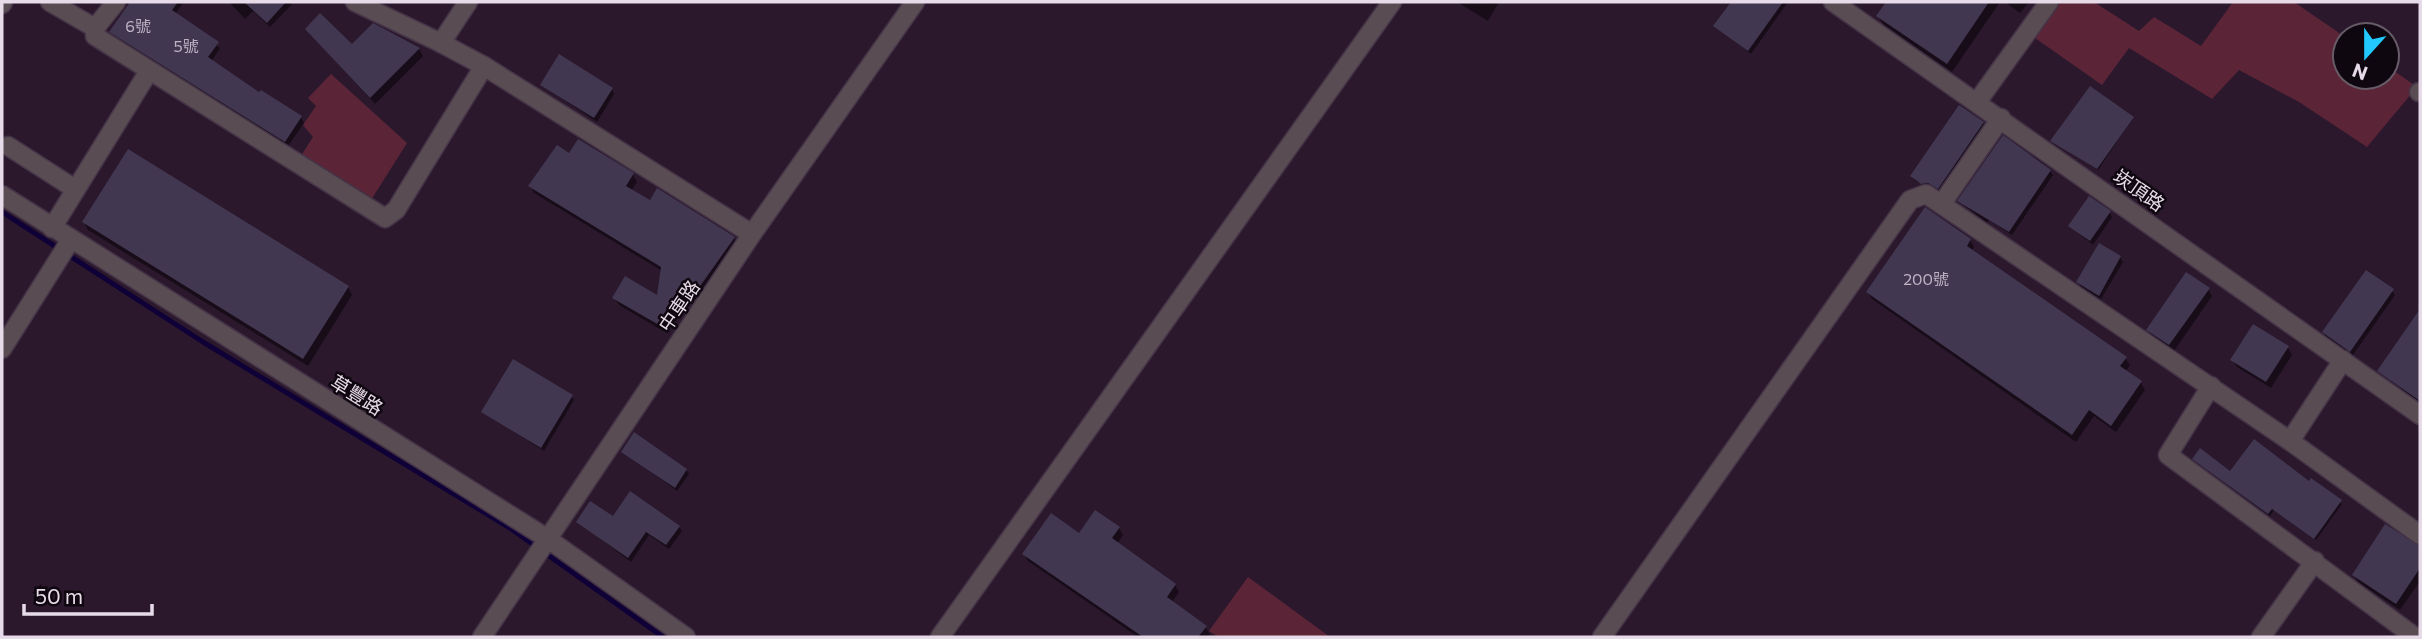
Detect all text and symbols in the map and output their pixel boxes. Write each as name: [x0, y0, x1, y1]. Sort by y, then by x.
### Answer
house number: 6號: [125, 16, 151, 35]
north arrow: [2331, 21, 2401, 91]
house number: 5號: [173, 36, 199, 55]
text: N: [2349, 59, 2371, 86]
street label: 崁頂路: [2109, 164, 2169, 215]
house number: 200號: [1903, 269, 1949, 288]
street label: 中車路: [653, 276, 704, 336]
street label: 草豐路: [327, 370, 388, 419]
scale bar: [24, 572, 152, 616]
text: 50 m: [35, 583, 83, 608]

